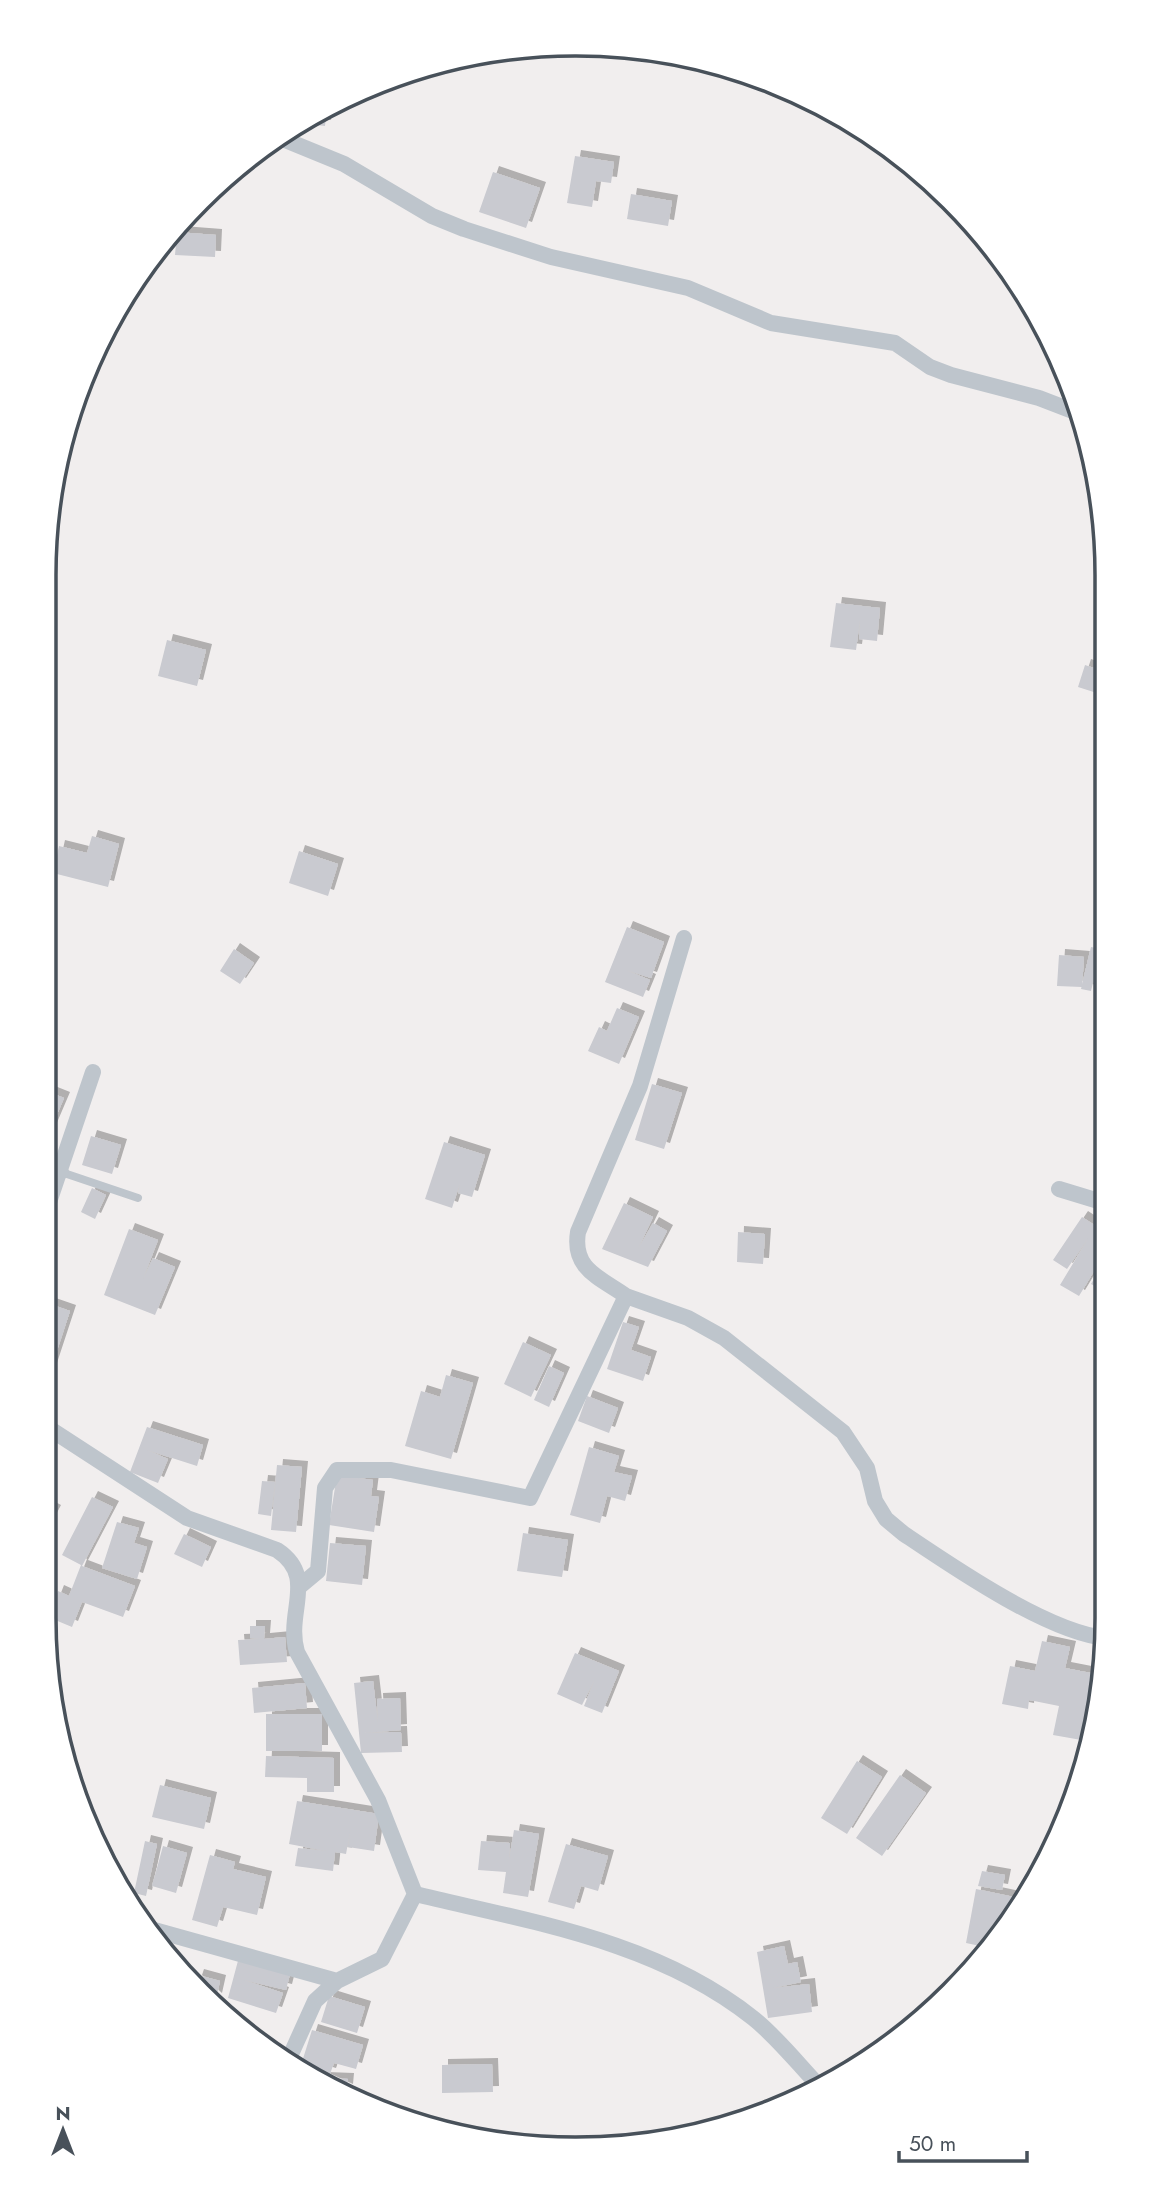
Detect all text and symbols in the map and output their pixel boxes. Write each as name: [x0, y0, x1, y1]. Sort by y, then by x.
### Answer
north arrow: [28, 2095, 98, 2165]
text: N: [55, 2100, 71, 2127]
scale bar: [899, 2120, 1027, 2164]
text: 50 m: [909, 2129, 956, 2159]

